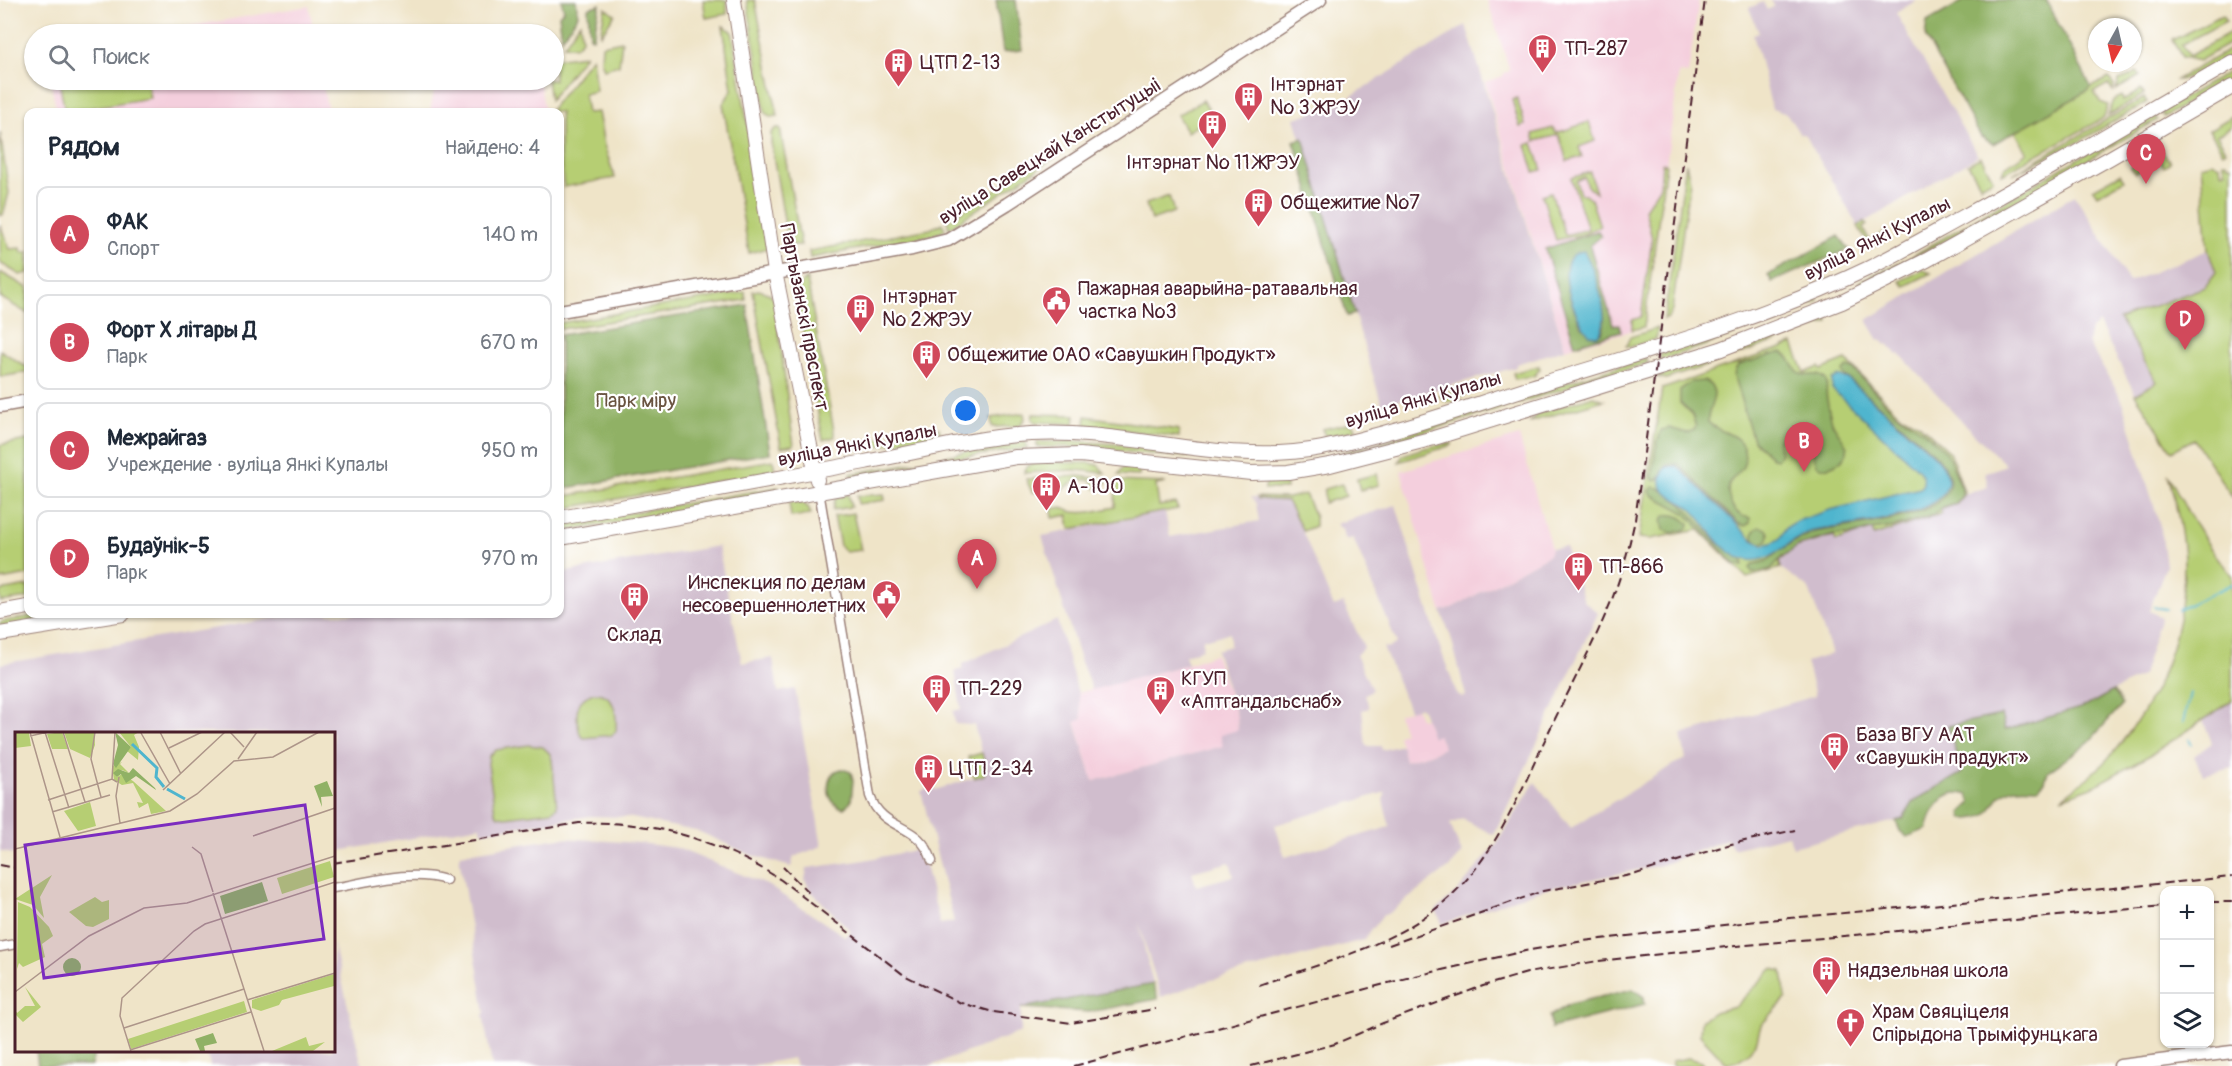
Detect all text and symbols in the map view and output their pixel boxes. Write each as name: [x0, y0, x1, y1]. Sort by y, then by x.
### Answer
north arrow: [2088, 18, 2142, 72]
search box: [24, 24, 564, 90]
building icon: ТП-287: [1527, 32, 1559, 74]
place label: ТП-287: [1564, 36, 1628, 61]
icon: search: [45, 41, 78, 74]
text: Поиск: [93, 43, 150, 71]
building icon: ЦТП 2-13: [883, 46, 915, 88]
place label: ЦТП 2-13: [920, 50, 1000, 75]
place label: Інтэрнат № 3 ЖРЭУ: [1270, 72, 1360, 120]
street label: вуліца Савецкай Канстытуцыі: [934, 73, 1165, 230]
building icon: Інтэрнат № 3 ЖРЭУ: [1233, 80, 1265, 122]
building icon: Інтэрнат № 11 ЖРЭУ: [1197, 108, 1229, 150]
text: Рядом: [48, 131, 120, 163]
pin: C: [2126, 134, 2166, 184]
text: Найдено: 4: [445, 135, 540, 160]
place label: Інтэрнат № 11 ЖРЭУ: [1126, 150, 1300, 175]
building icon: Общежитие №7: [1243, 186, 1275, 228]
place label: Общежитие №7: [1280, 190, 1420, 215]
street label: вуліца Янкі Купалы: [1800, 191, 1955, 286]
text: ФАК: [107, 208, 149, 236]
street label: Партызанскі праспект: [774, 221, 835, 413]
text: A: [63, 222, 76, 247]
text: 140 m: [483, 222, 538, 247]
text: Спорт: [107, 236, 160, 261]
place label: Пажарная аварыйна-ратавальная частка №3: [1078, 276, 1358, 324]
place label: Інтэрнат № 2 ЖРЭУ: [882, 284, 972, 332]
public building icon: Пажарная аварыйна-ратавальная частка №3: [1041, 284, 1073, 326]
building icon: Інтэрнат № 2 ЖРЭУ: [845, 292, 877, 334]
pin: D: [2166, 300, 2204, 350]
text: Форт X літары Д: [107, 316, 256, 344]
text: B: [64, 330, 75, 355]
text: 670 m: [480, 330, 538, 355]
building icon: Общежитие ОАО «Савушкин Продукт»: [910, 338, 942, 380]
place label: Общежитие ОАО «Савушкин Продукт»: [947, 342, 1276, 367]
text: Парк: [107, 344, 148, 369]
street label: вуліца Янкі Купалы: [1342, 365, 1504, 434]
park label: Парк міру: [596, 388, 677, 413]
your location: [951, 396, 980, 425]
street label: вуліца Янкі Купалы: [776, 417, 939, 472]
pin: B: [1784, 422, 1824, 472]
text: Межрайгаз: [107, 424, 207, 452]
text: C: [63, 438, 76, 463]
text: 950 m: [481, 438, 538, 463]
text: Учреждение · вуліца Янкі Купалы: [107, 452, 388, 477]
building icon: А-100: [1030, 470, 1062, 512]
place label: А-100: [1067, 474, 1124, 499]
text: Будаўнік-5: [107, 532, 210, 560]
pin: A: [958, 540, 996, 589]
text: D: [63, 546, 76, 571]
text: 970 m: [481, 546, 538, 571]
building icon: ТП-866: [1562, 550, 1594, 592]
place label: ТП-866: [1599, 554, 1664, 579]
text: Парк: [107, 560, 148, 585]
place label: Инспекция по делам несовершеннолетних: [682, 570, 866, 618]
public building icon: Инспекция по делам несовершеннолетних: [871, 578, 903, 620]
building icon: Склад: [618, 580, 650, 622]
place label: Склад: [607, 622, 661, 647]
place label: КГУП «Аптгандальснаб»: [1181, 666, 1342, 714]
building icon: ТП-229: [921, 672, 953, 714]
building icon: КГУП «Аптгандальснаб»: [1144, 674, 1176, 716]
place label: ТП-229: [958, 676, 1022, 701]
place label: База ВГУ ААТ «Савушкін прадукт»: [1856, 722, 2028, 770]
building icon: База ВГУ ААТ «Савушкін прадукт»: [1819, 730, 1851, 772]
inset map: [15, 732, 334, 1051]
building icon: ЦТП 2-34: [912, 752, 944, 794]
place label: ЦТП 2-34: [949, 756, 1033, 781]
map controls: [2160, 886, 2214, 1048]
button: +: [2160, 886, 2214, 940]
button: −: [2160, 940, 2214, 994]
building icon: Нядзельная школа: [1810, 954, 1842, 996]
place label: Нядзельная школа: [1847, 958, 2008, 983]
button: layers: [2160, 994, 2214, 1048]
place label: Храм Свяціцеля Спірыдона Трыміфунцкага: [1872, 999, 2098, 1047]
church icon: Храм Свяціцеля Спірыдона Трыміфунцкага: [1835, 1006, 1867, 1048]

